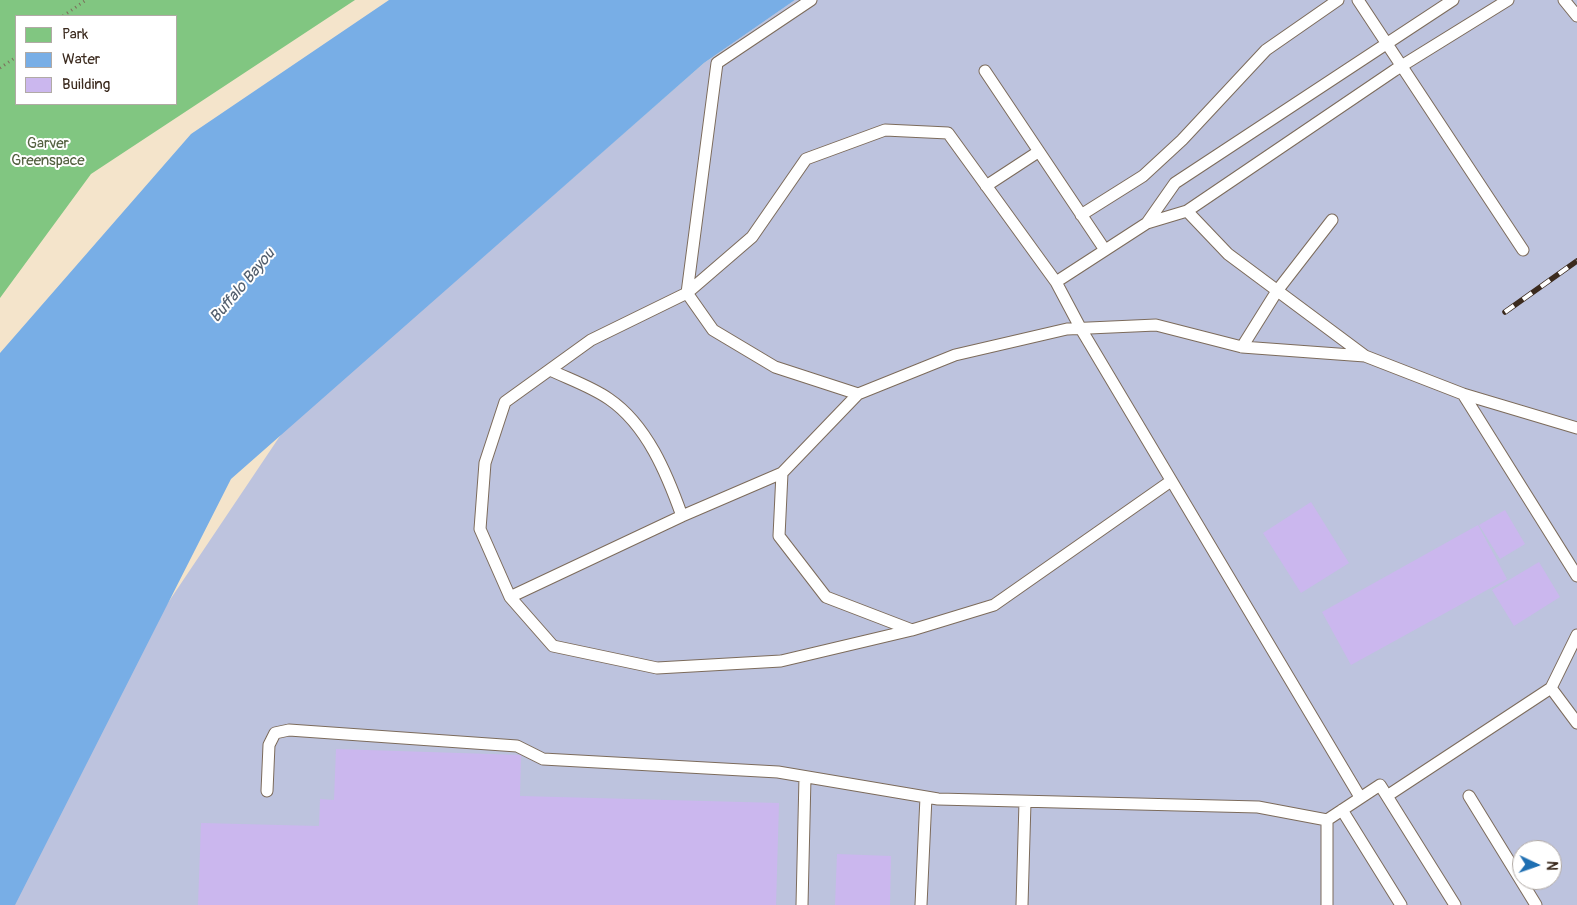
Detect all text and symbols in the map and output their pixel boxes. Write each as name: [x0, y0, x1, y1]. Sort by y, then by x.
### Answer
legend: [15, 15, 178, 105]
text: Park: [62, 25, 88, 44]
text: Water: [62, 50, 100, 69]
text: Building: [62, 75, 110, 94]
park label: Garver Greenspace: [11, 135, 85, 170]
water label: Buffalo Bayou: [206, 245, 280, 327]
north arrow: [1512, 840, 1562, 890]
text: N: [1543, 861, 1560, 871]

